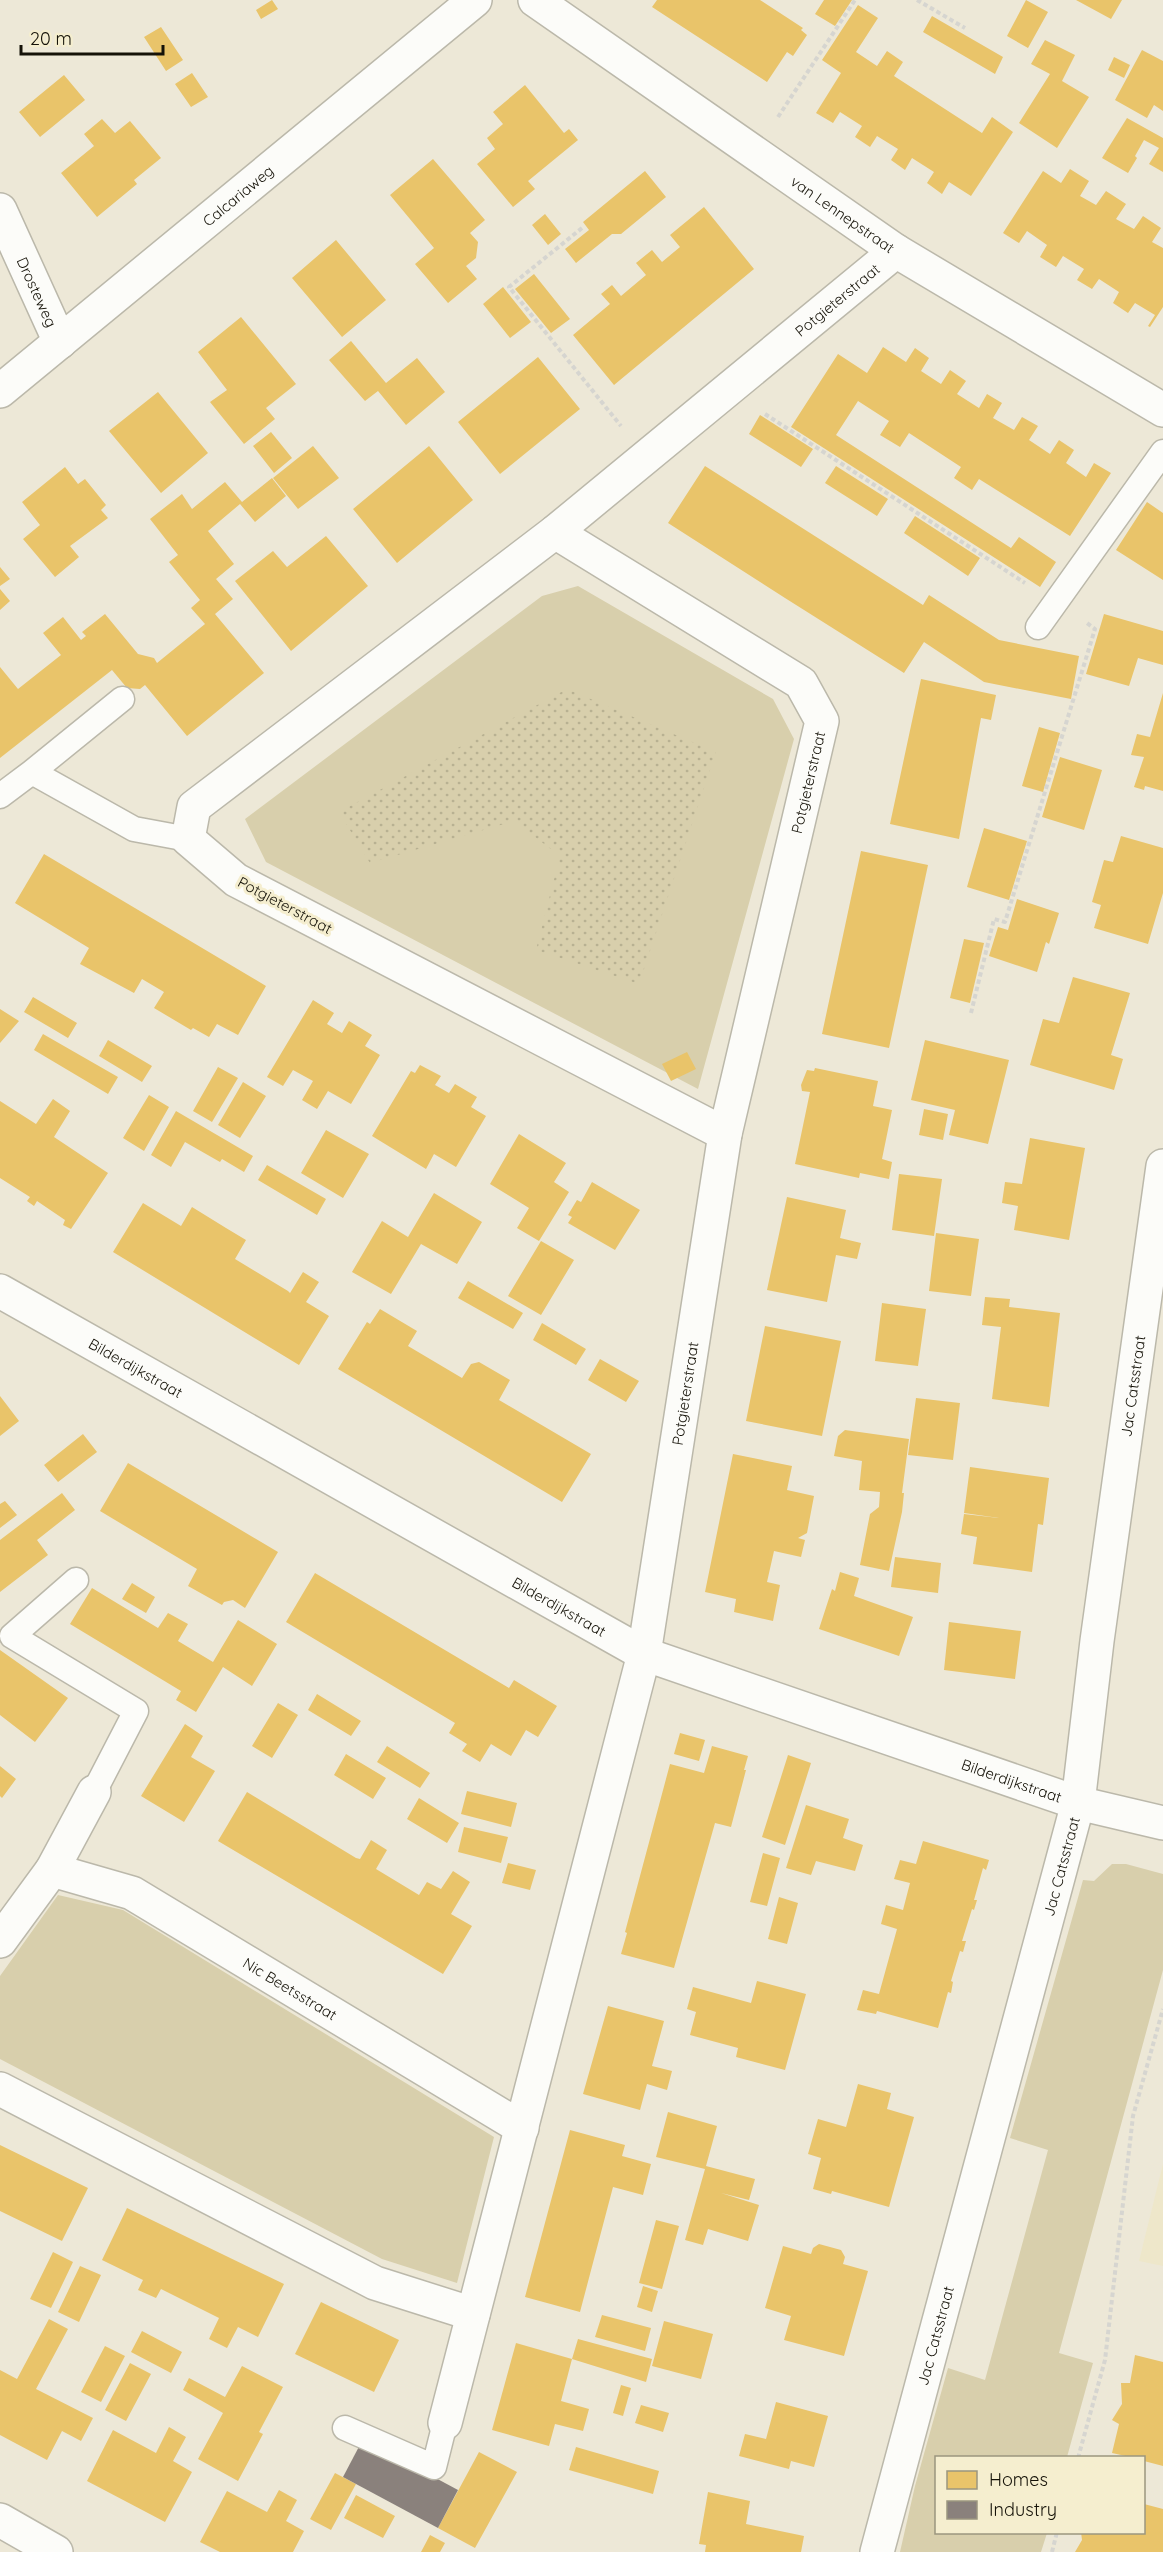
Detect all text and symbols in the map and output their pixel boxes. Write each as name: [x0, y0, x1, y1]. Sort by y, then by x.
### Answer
scale bar: [21, 18, 164, 56]
text: 20 m: [30, 27, 72, 50]
street label: Calcariaweg: [199, 161, 277, 230]
street label: van Lennepstraat: [787, 171, 899, 257]
street label: Drosteweg: [13, 254, 61, 330]
street label: Potgieterstraat: [791, 259, 883, 340]
street label: Potgieterstraat: [786, 729, 829, 835]
street label: Potgieterstraat: [234, 872, 336, 938]
street label: Bilderdijkstraat: [86, 1334, 186, 1402]
street label: Jac Catsstraat: [1116, 1334, 1149, 1438]
street label: Potgieterstraat: [667, 1340, 702, 1447]
street label: Bilderdijkstraat: [509, 1572, 610, 1640]
street label: Bilderdijkstraat: [959, 1754, 1064, 1806]
street label: Jac Catsstraat: [1039, 1814, 1083, 1918]
street label: Nic Beetsstraat: [240, 1953, 341, 2024]
street label: Jac Catsstraat: [913, 2284, 957, 2387]
legend: [935, 2456, 1145, 2534]
text: Homes: [989, 2468, 1048, 2491]
text: Industry: [989, 2498, 1057, 2521]

